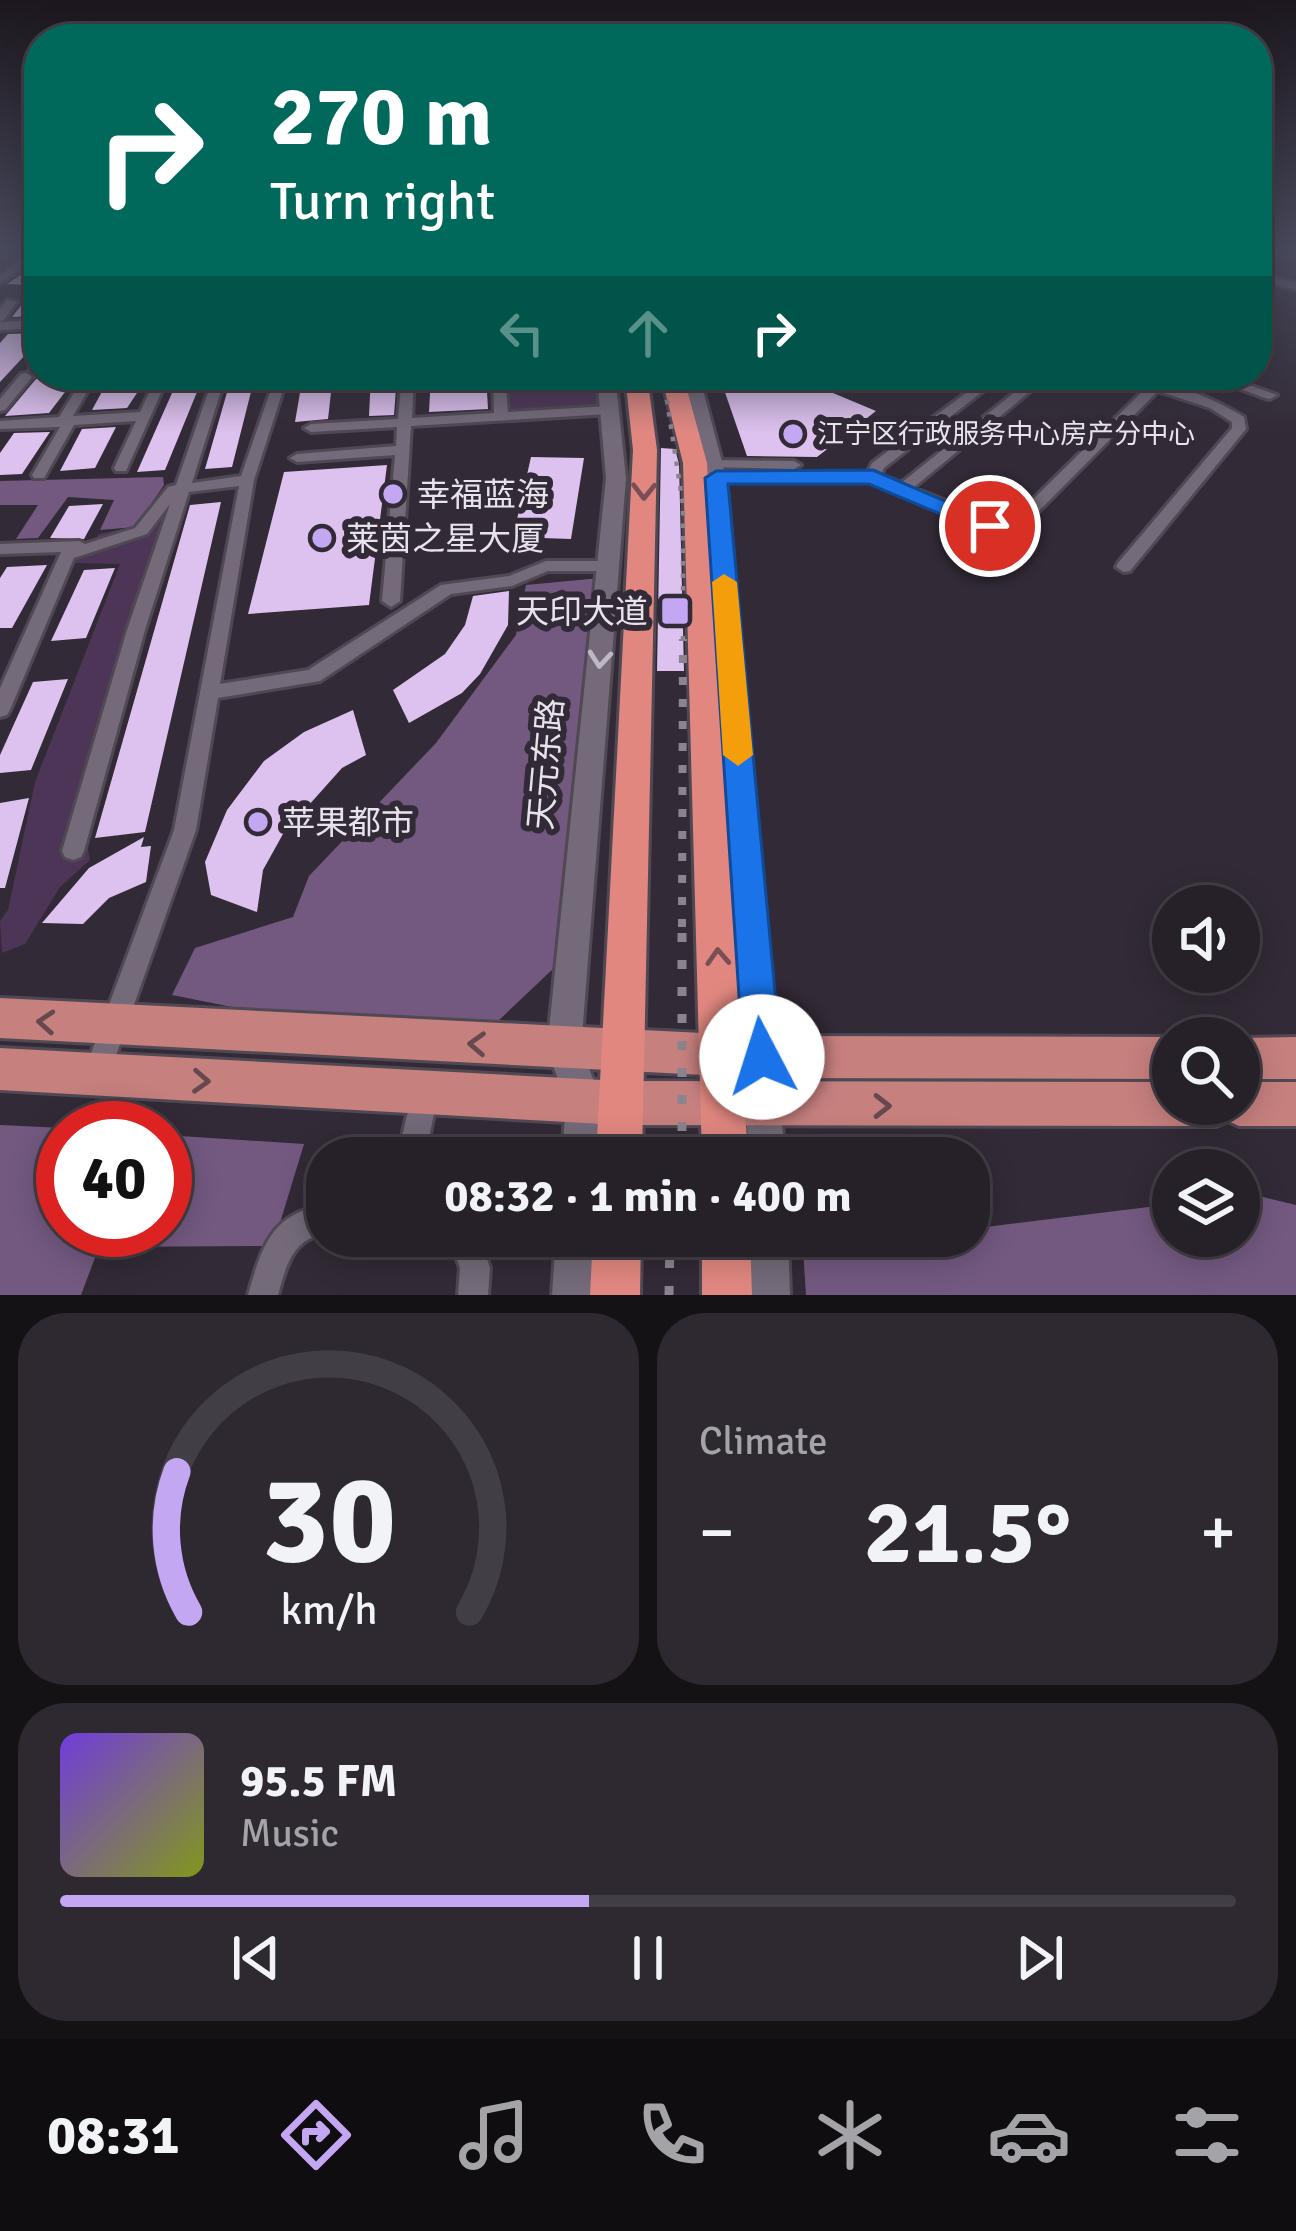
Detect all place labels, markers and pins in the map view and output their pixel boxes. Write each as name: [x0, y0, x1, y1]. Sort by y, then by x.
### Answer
place label: 江宁区行政服务中心房产分中心: [817, 418, 1195, 451]
marker: 江宁区行政服务中心房产分中心: [780, 421, 806, 447]
place label: 幸福蓝海: [417, 475, 549, 516]
pin: [939, 475, 1041, 577]
marker: 幸福蓝海: [380, 481, 406, 507]
place label: 莱茵之星大厦: [346, 519, 544, 560]
marker: 莱茵之星大厦: [309, 525, 335, 551]
place label: 天印大道: [516, 592, 648, 633]
marker: 天印大道: [659, 595, 691, 627]
place label: 苹果都市: [282, 803, 414, 844]
marker: 苹果都市: [245, 809, 271, 835]

